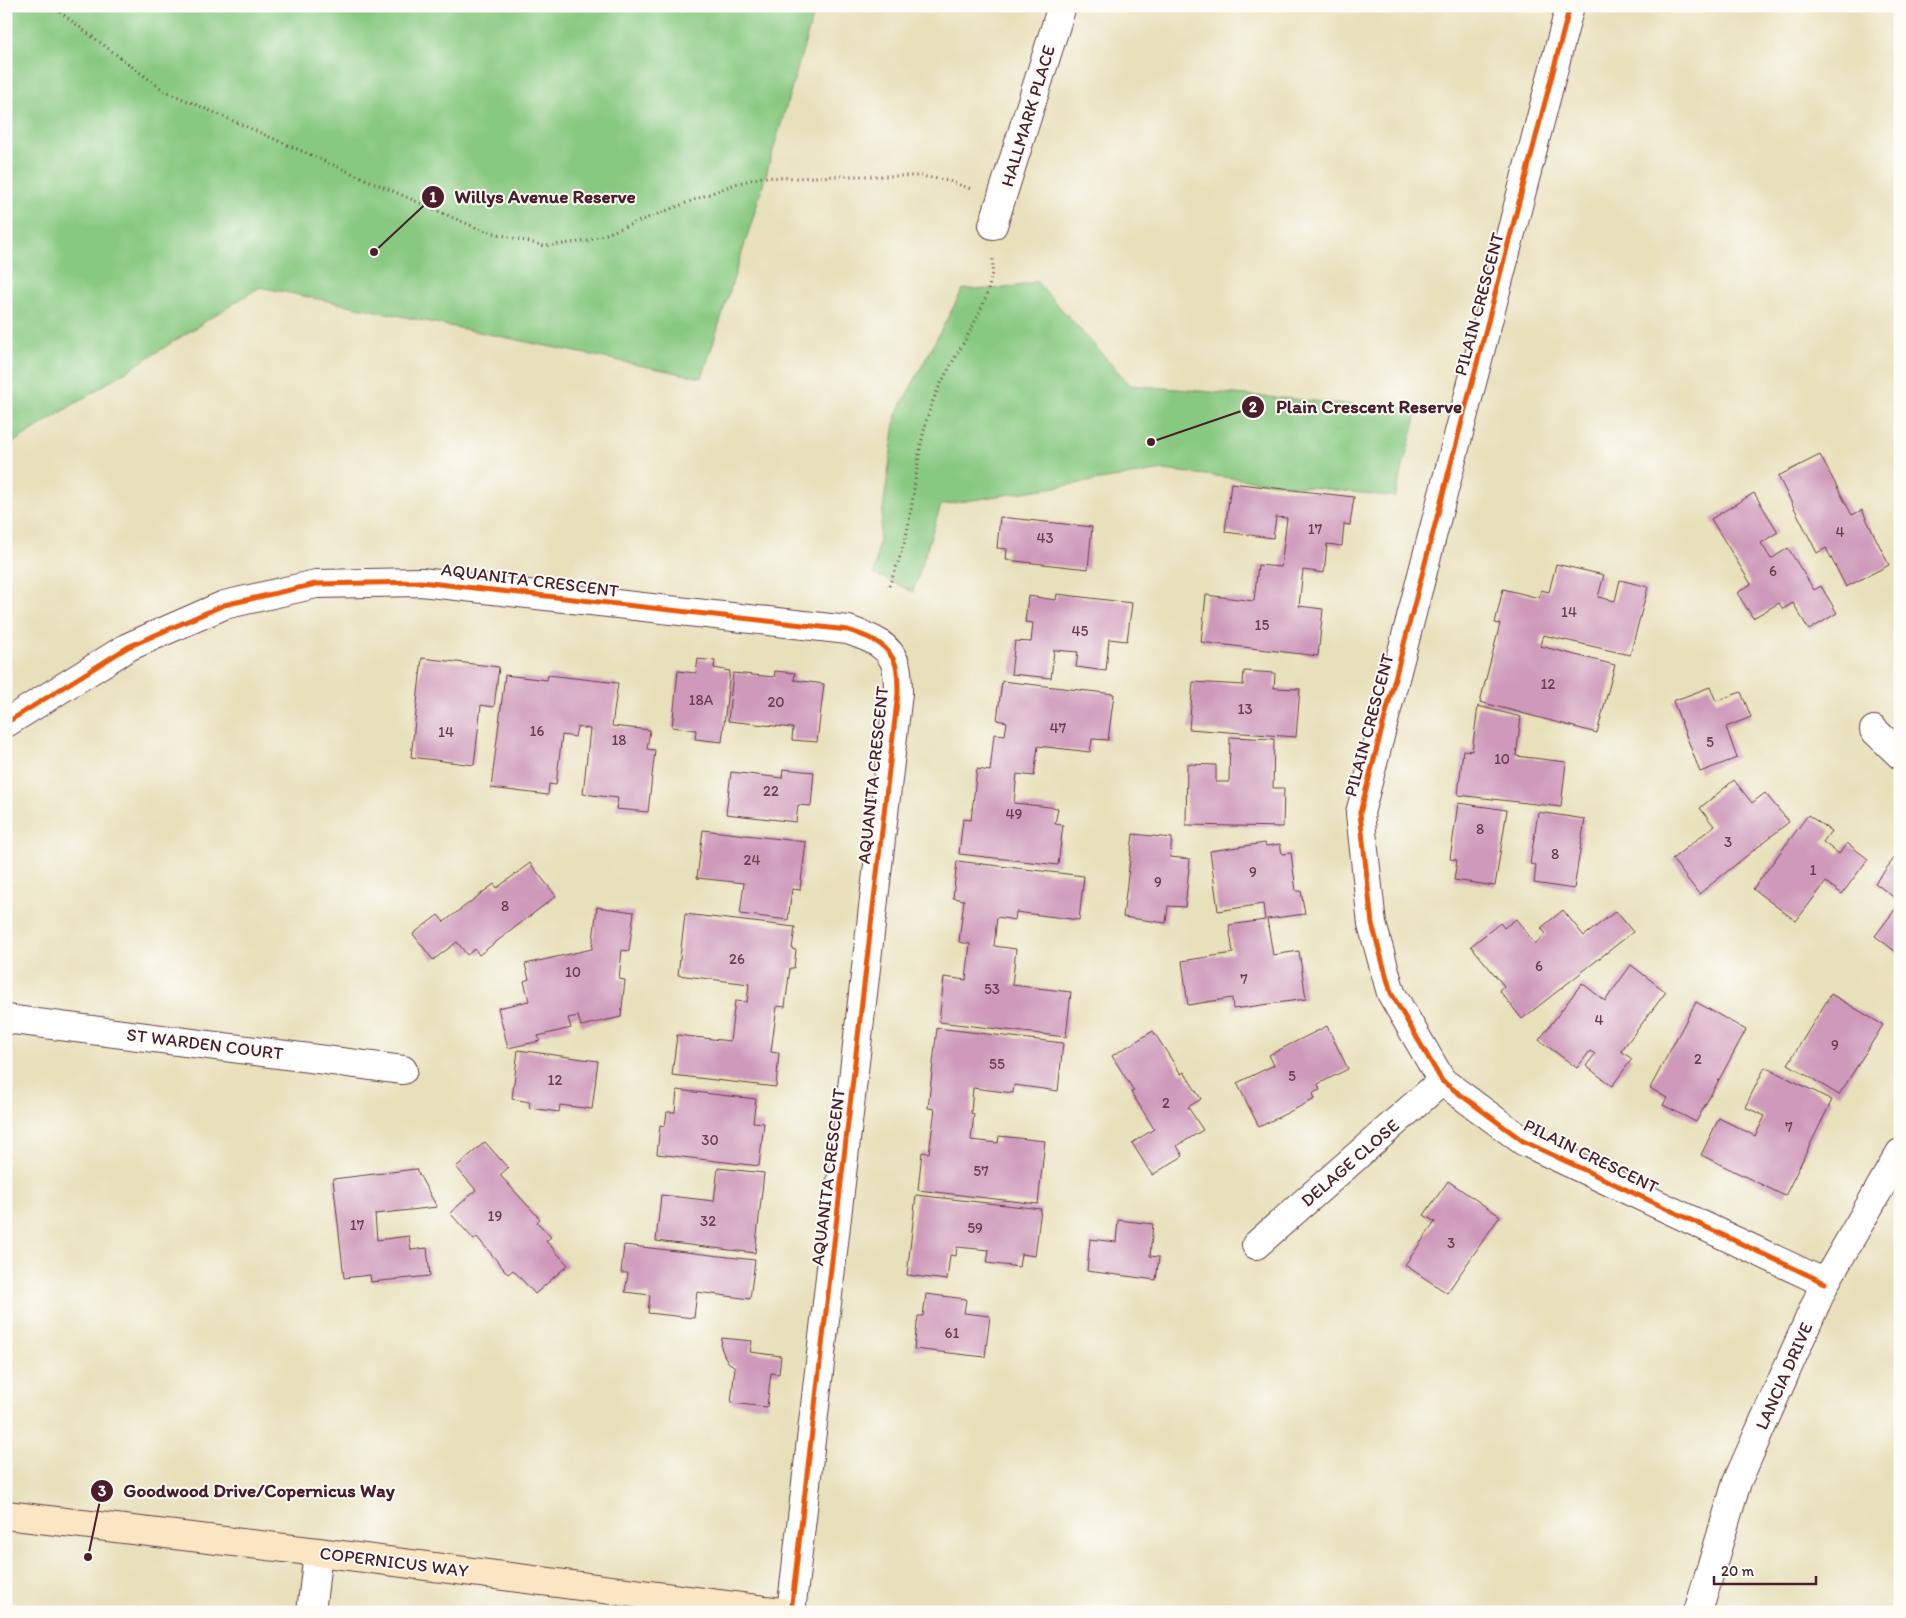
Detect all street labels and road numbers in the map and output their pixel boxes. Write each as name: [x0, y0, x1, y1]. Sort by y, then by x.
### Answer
street label: HALLMARK PLACE: [996, 42, 1060, 189]
street label: PILAIN CRESCENT: [1449, 230, 1509, 378]
street label: AQUANITA CRESCENT: [440, 558, 620, 602]
street label: PILAIN CRESCENT: [1339, 651, 1399, 799]
street label: AQUANITA CRESCENT: [853, 685, 893, 865]
street label: ST WARDEN COURT: [126, 1023, 284, 1065]
street label: AQUANITA CRESCENT: [806, 1087, 850, 1267]
street label: DELAGE CLOSE: [1296, 1114, 1404, 1212]
street label: PILAIN CRESCENT: [1520, 1114, 1662, 1198]
street label: LANCIA DRIVE: [1751, 1319, 1817, 1433]
street label: COPERNICUS WAY: [318, 1542, 470, 1582]

